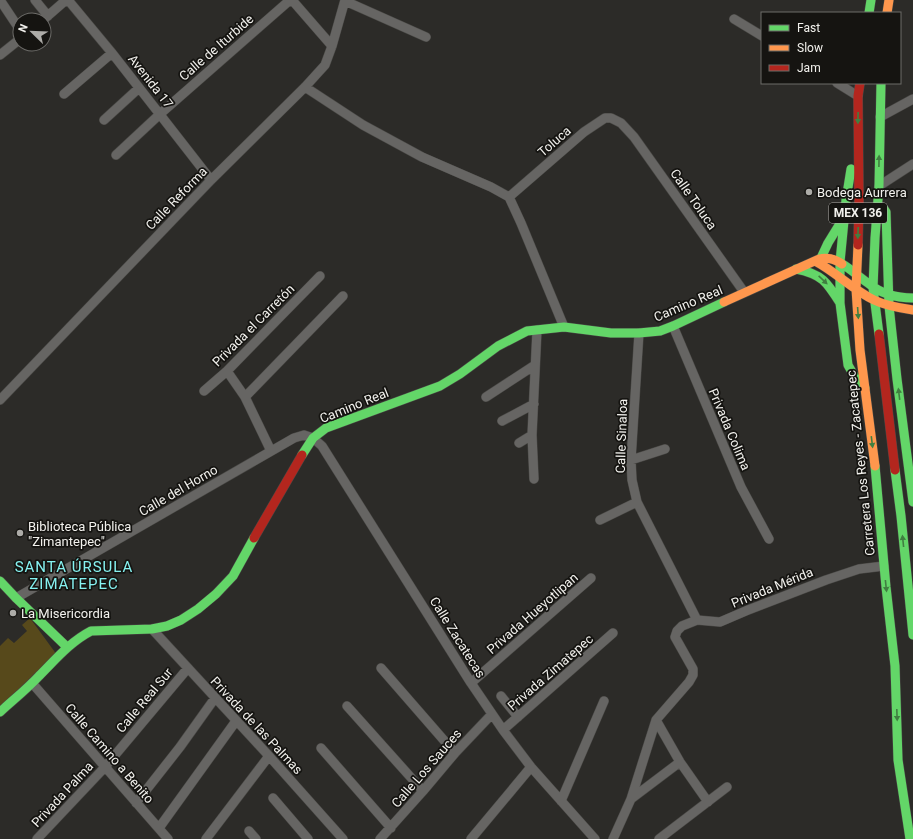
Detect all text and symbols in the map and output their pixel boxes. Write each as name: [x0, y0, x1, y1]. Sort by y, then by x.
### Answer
street label: Calle de Iturbide: [176, 11, 257, 84]
north arrow: [12, 12, 52, 52]
legend: [761, 12, 901, 84]
text: Fast: [797, 21, 820, 35]
text: N: [16, 22, 31, 34]
text: Slow: [797, 41, 823, 55]
street label: Avenida 17: [125, 52, 176, 111]
text: Jam: [797, 61, 821, 75]
one-way arrow: [855, 112, 861, 125]
street label: Toluca: [535, 123, 574, 160]
one-way arrow: [876, 154, 882, 167]
street label: Calle Reforma: [143, 164, 210, 233]
street label: Calle Toluca: [667, 166, 720, 232]
place label: Bodega Aurrera: [817, 185, 907, 200]
marker: Bodega Aurrera: [804, 187, 814, 197]
road number: MEX 136: [829, 203, 887, 223]
one-way arrow: [854, 227, 861, 239]
one-way arrow: [818, 275, 827, 284]
street label: Privada el Carretón: [209, 281, 297, 369]
street label: Camino Real: [652, 282, 725, 325]
one-way arrow: [854, 307, 861, 319]
street label: Carretera Los Reyes - Zacatepec: [843, 369, 878, 556]
street label: Camino Real: [318, 385, 391, 426]
street label: Privada Colima: [706, 386, 754, 472]
one-way arrow: [896, 387, 902, 400]
street label: Calle Sinaloa: [613, 398, 630, 474]
one-way arrow: [869, 436, 876, 448]
street label: Calle del Horno: [136, 462, 220, 519]
place label: Biblioteca Pública "Zimantepec": [28, 519, 131, 549]
marker: Biblioteca Pública "Zimantepec": [15, 528, 25, 538]
one-way arrow: [900, 535, 907, 547]
district label: SANTA ÚRSULA ZIMATEPEC: [15, 558, 133, 593]
street label: Privada Mérida: [729, 564, 815, 611]
street label: Privada Hueyotlipan: [484, 570, 581, 657]
one-way arrow: [883, 580, 889, 592]
street label: Calle Zacatecas: [427, 594, 489, 681]
place label: La Misericordia: [21, 606, 110, 621]
marker: La Misericordia: [8, 608, 18, 618]
street label: Privada Zimatepec: [505, 631, 596, 714]
street label: Calle Real Sur: [113, 665, 176, 736]
street label: Privada de las Palmas: [208, 673, 306, 777]
street label: Calle Camino a Benito: [62, 700, 157, 806]
one-way arrow: [893, 709, 900, 721]
street label: Calle Los Sauces: [388, 726, 465, 810]
street label: Privada Palma: [28, 759, 96, 830]

